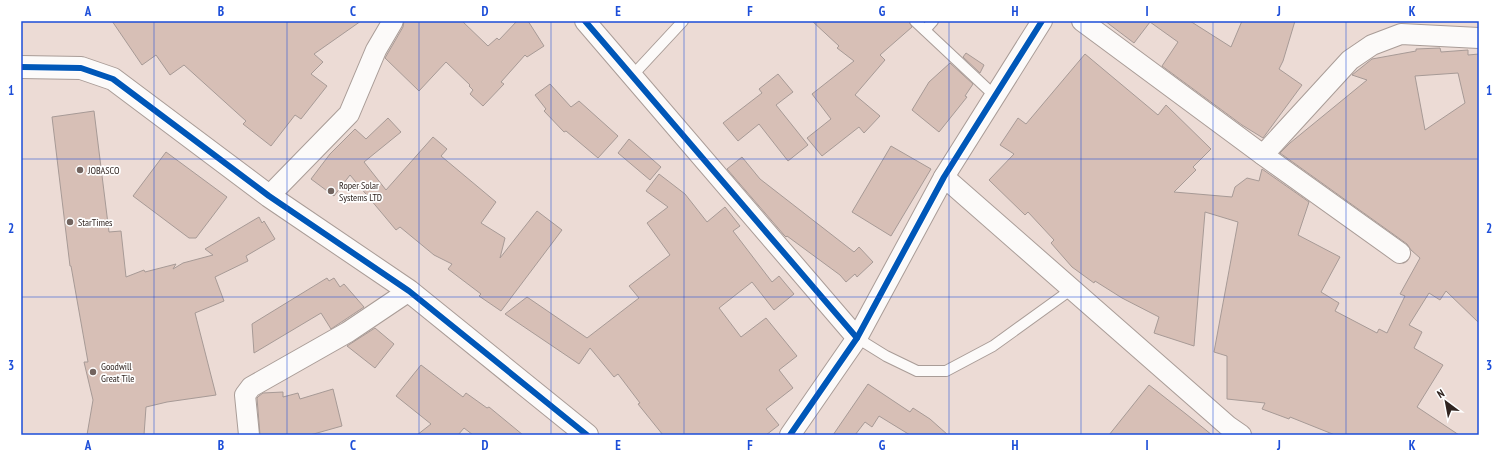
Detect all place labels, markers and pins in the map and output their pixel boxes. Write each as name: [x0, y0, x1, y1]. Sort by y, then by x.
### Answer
place label: JOBASCO: [87, 164, 120, 177]
marker: JOBASCO: [75, 165, 85, 175]
place label: Roper Solar Systems LTD: [339, 179, 382, 204]
marker: Roper Solar Systems LTD: [326, 186, 336, 196]
place label: StarTimes: [78, 216, 113, 229]
marker: StarTimes: [65, 217, 75, 227]
place label: Goodwill Great Tile: [101, 360, 135, 385]
marker: Goodwill Great Tile: [88, 367, 98, 377]

